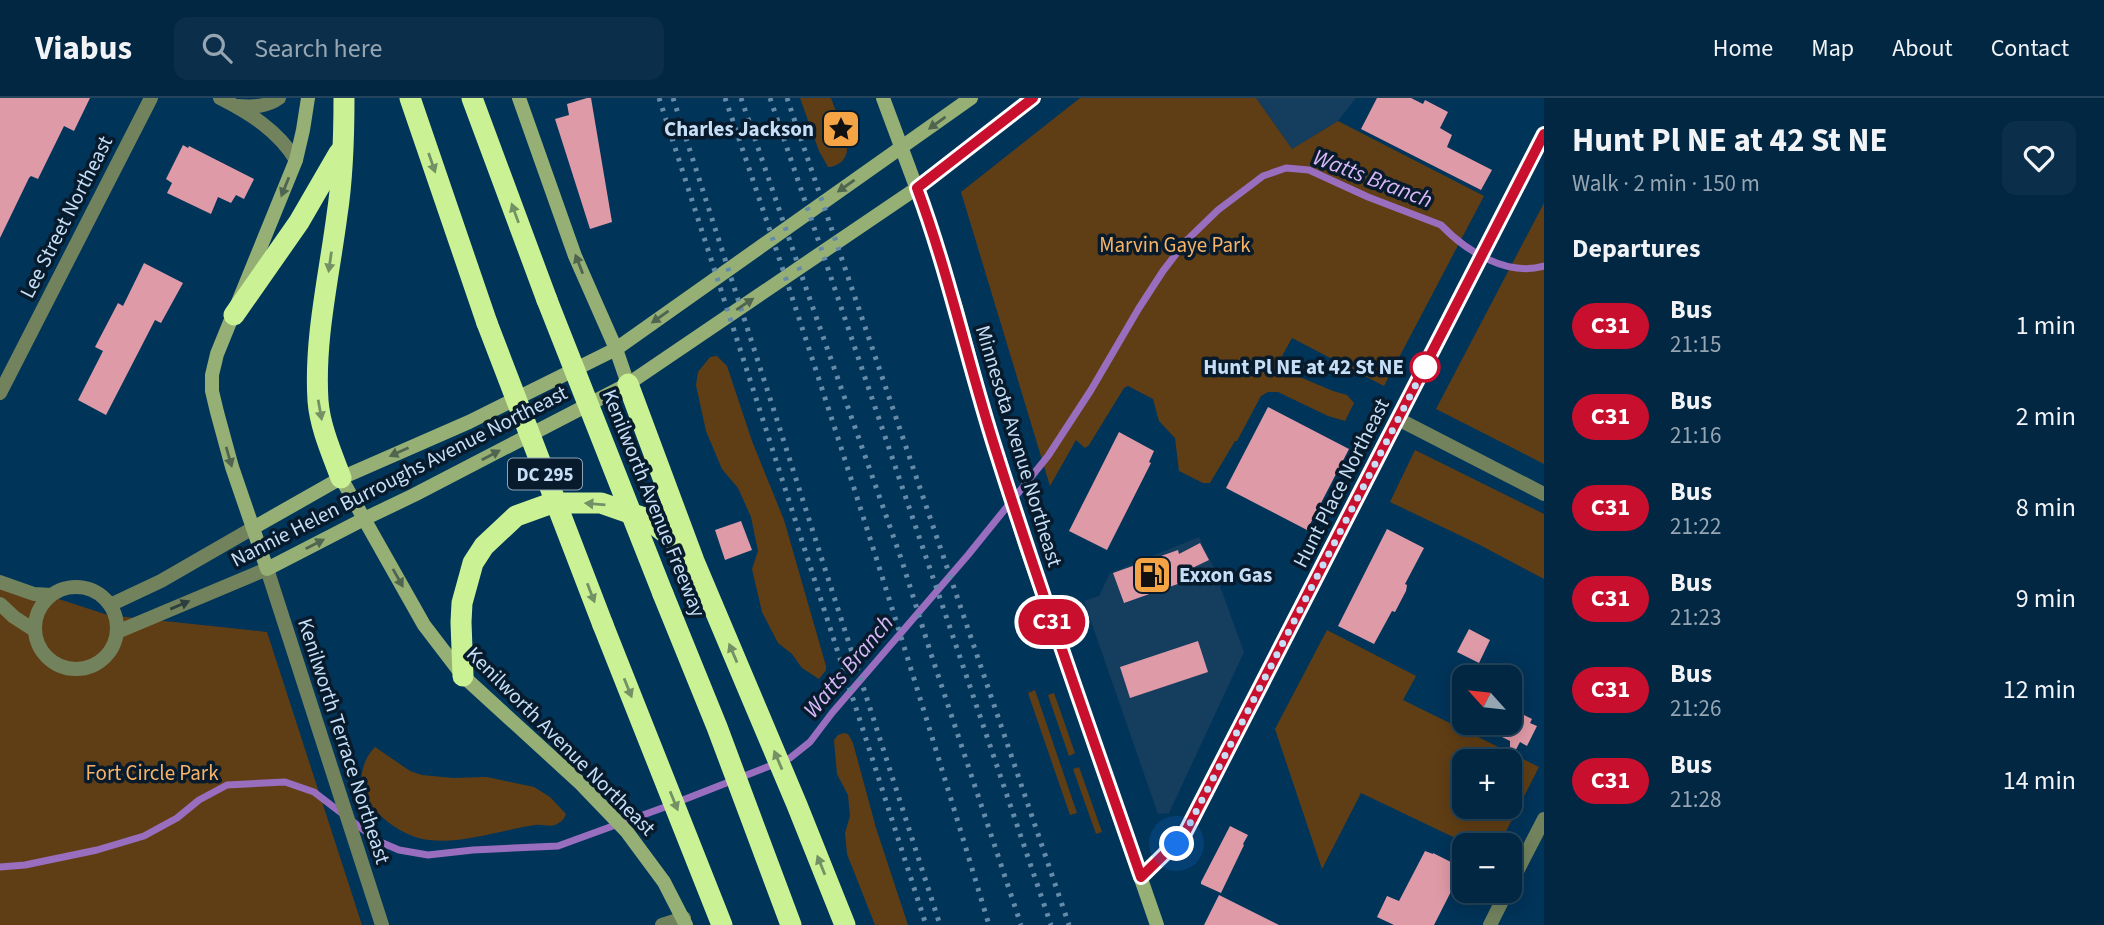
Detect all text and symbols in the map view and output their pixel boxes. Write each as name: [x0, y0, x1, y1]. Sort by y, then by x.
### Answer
search box: [174, 17, 664, 80]
text: Viabus: [35, 25, 132, 72]
icon: search: [198, 29, 236, 67]
text: Search here: [254, 30, 382, 67]
text: Home: [1713, 31, 1773, 66]
text: Map: [1811, 31, 1854, 66]
text: About: [1892, 31, 1953, 66]
text: Contact: [1991, 31, 2069, 66]
place icon: Charles Jackson: [820, 108, 862, 150]
place label: Charles Jackson: [664, 114, 814, 144]
one-way arrow: [928, 115, 946, 129]
text: Hunt Pl NE at 42 St NE: [1572, 117, 1888, 164]
button: heart: [2002, 121, 2076, 195]
street label: Lee Street Northeast: [12, 131, 120, 303]
water label: Watts Branch: [1308, 141, 1437, 216]
one-way arrow: [427, 152, 438, 173]
text: Walk · 2 min · 150 m: [1572, 167, 1760, 200]
one-way arrow: [279, 177, 290, 198]
one-way arrow: [837, 179, 855, 193]
one-way arrow: [509, 202, 520, 223]
park label: Marvin Gaye Park: [1099, 230, 1251, 260]
text: Departures: [1572, 230, 1700, 267]
one-way arrow: [325, 251, 336, 273]
one-way arrow: [573, 253, 584, 274]
text: Bus: [1670, 291, 1712, 328]
one-way arrow: [736, 297, 754, 311]
text: 1 min: [2016, 307, 2076, 344]
text: C31: [1591, 308, 1630, 343]
one-way arrow: [651, 310, 669, 324]
street label: Minnesota Avenue Northeast: [968, 322, 1070, 570]
text: 21:15: [1670, 328, 1721, 361]
place label: Hunt Pl NE at 42 St NE: [1203, 352, 1404, 382]
marker: Hunt Pl NE at 42 St NE: [1410, 352, 1440, 382]
street label: Nannie Helen Burroughs Avenue Northeast: [225, 378, 573, 574]
text: Bus: [1670, 382, 1712, 419]
street label: Kenilworth Avenue Freeway: [595, 385, 713, 621]
street label: Hunt Place Northeast: [1285, 393, 1397, 573]
text: 2 min: [2016, 398, 2076, 435]
one-way arrow: [315, 399, 326, 421]
text: C31: [1591, 399, 1630, 434]
text: 21:16: [1670, 419, 1721, 452]
one-way arrow: [225, 447, 235, 468]
one-way arrow: [389, 447, 410, 458]
one-way arrow: [481, 450, 501, 461]
road number: DC 295: [508, 458, 582, 490]
text: Bus: [1670, 473, 1712, 510]
text: 8 min: [2016, 489, 2076, 526]
text: C31: [1591, 490, 1630, 525]
one-way arrow: [584, 498, 606, 509]
text: 21:22: [1670, 510, 1721, 543]
one-way arrow: [306, 538, 326, 550]
fuel station icon: Exxon Gas: [1131, 554, 1173, 596]
place label: Exxon Gas: [1179, 560, 1272, 590]
text: Bus: [1670, 564, 1712, 601]
one-way arrow: [392, 568, 404, 588]
text: 9 min: [2016, 580, 2076, 617]
text: C31: [1591, 581, 1630, 616]
one-way arrow: [585, 583, 596, 604]
line badge: C31: [1012, 599, 1092, 645]
one-way arrow: [170, 600, 191, 611]
text: 21:23: [1670, 601, 1721, 634]
text: C31: [1032, 604, 1072, 639]
water label: Watts Branch: [795, 608, 901, 725]
street label: Kenilworth Terrace Northeast: [290, 614, 398, 868]
street label: Kenilworth Avenue Northeast: [460, 640, 662, 842]
one-way arrow: [727, 643, 739, 663]
text: Bus: [1670, 655, 1712, 692]
north arrow: [1452, 665, 1522, 735]
map controls: [1452, 665, 1522, 903]
text: 12 min: [2003, 671, 2076, 708]
text: C31: [1591, 672, 1630, 707]
one-way arrow: [623, 678, 634, 699]
text: 21:26: [1670, 692, 1721, 725]
text: Bus: [1670, 746, 1712, 783]
button: +: [1452, 749, 1522, 819]
one-way arrow: [773, 750, 784, 771]
park label: Fort Circle Park: [85, 758, 219, 788]
text: 14 min: [2003, 762, 2076, 799]
text: C31: [1591, 763, 1630, 798]
text: 21:28: [1670, 783, 1721, 816]
one-way arrow: [668, 791, 679, 812]
your location: [1159, 826, 1194, 861]
button: −: [1452, 833, 1522, 903]
one-way arrow: [816, 855, 827, 876]

